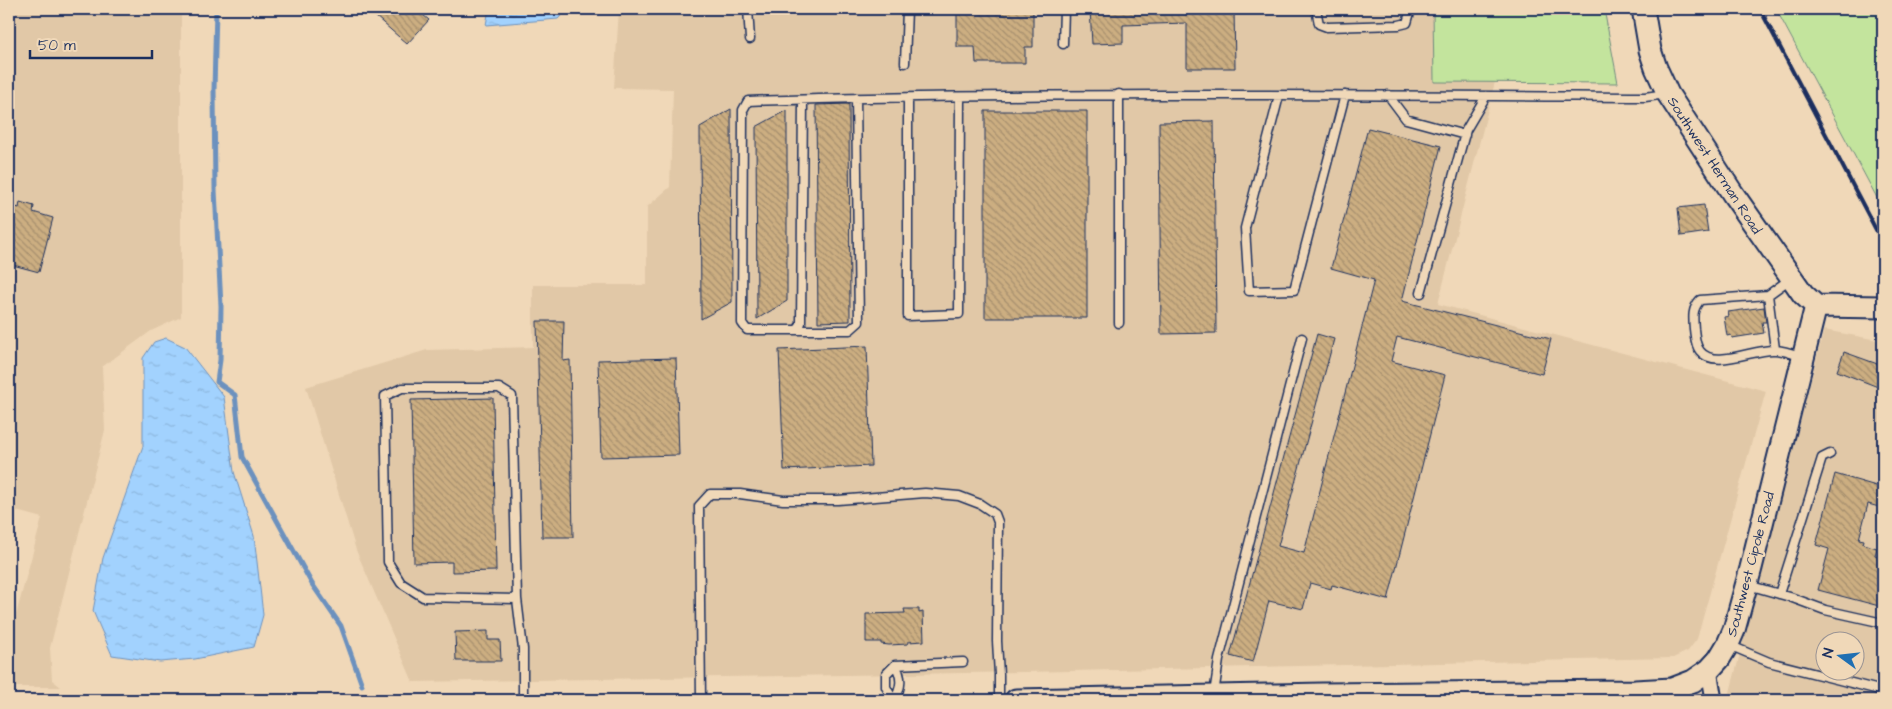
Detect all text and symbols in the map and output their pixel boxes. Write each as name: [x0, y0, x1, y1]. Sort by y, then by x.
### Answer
scale bar: [30, 28, 152, 60]
text: 50 m: [38, 35, 76, 56]
street label: Southwest Herman Road: [1662, 93, 1766, 238]
street label: Southwest Cipole Road: [1722, 490, 1780, 639]
north arrow: [1814, 632, 1864, 682]
text: N: [1818, 646, 1839, 660]

